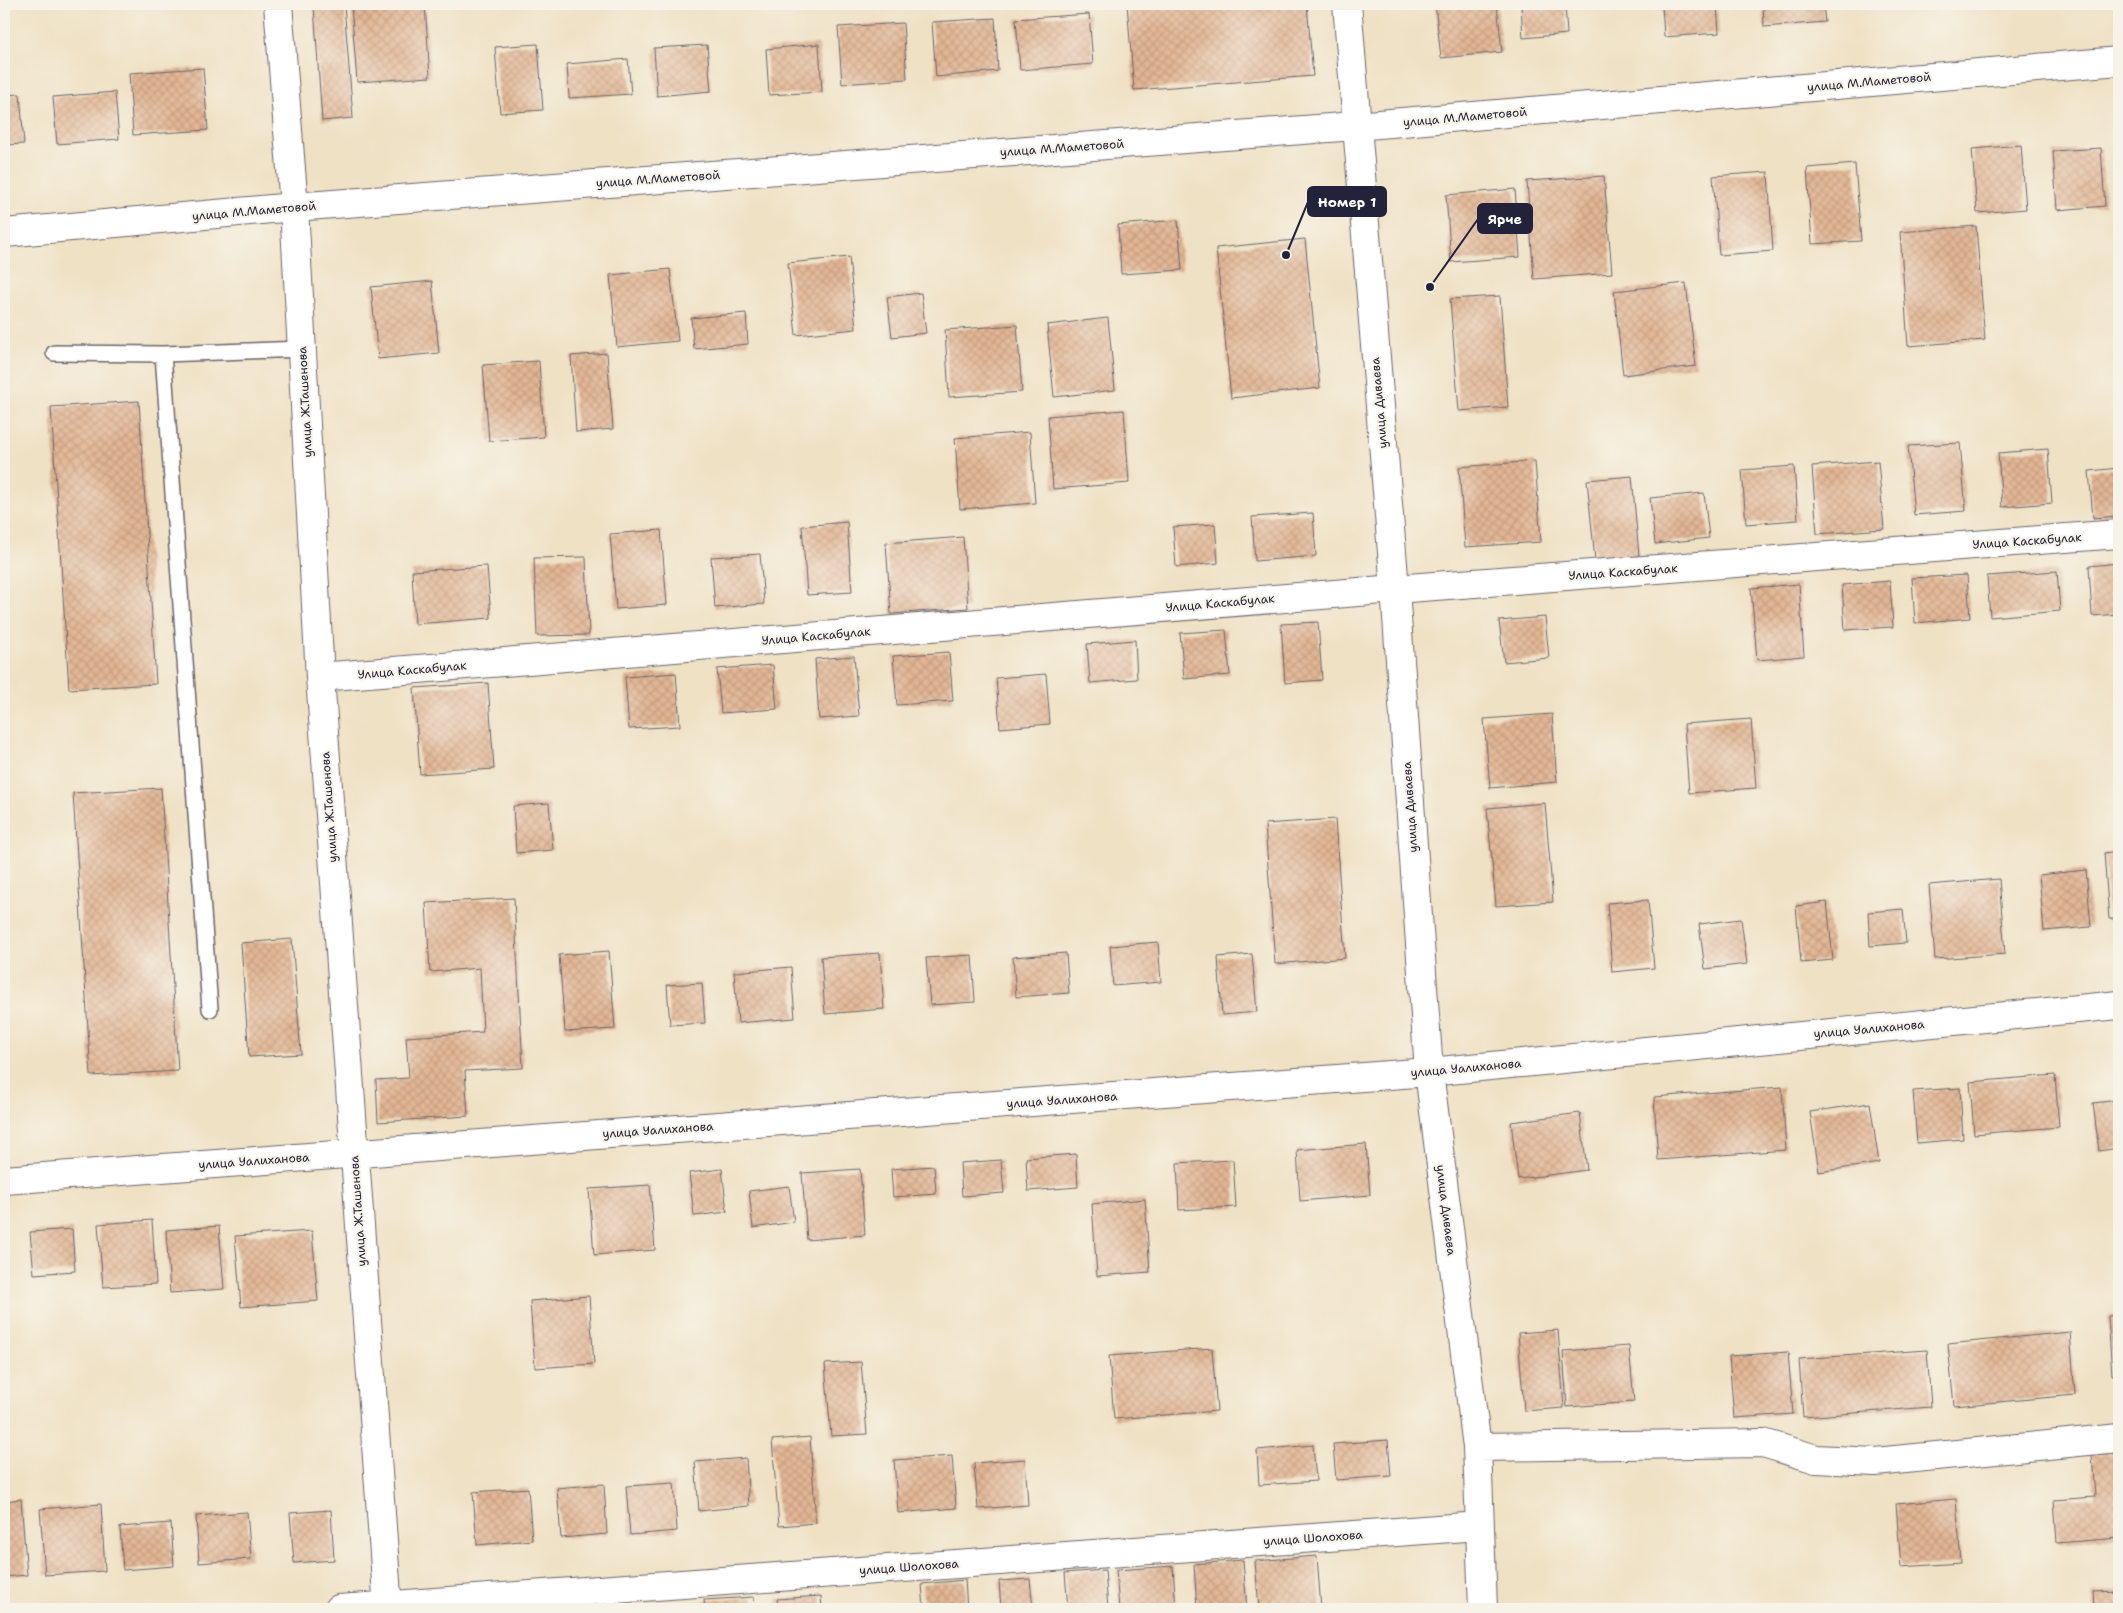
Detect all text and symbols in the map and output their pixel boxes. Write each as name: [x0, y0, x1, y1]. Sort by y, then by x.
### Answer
street label: улица М.Маметовой: [1806, 69, 1932, 95]
street label: улица М.Маметовой: [1402, 104, 1528, 130]
street label: улица М.Маметовой: [999, 136, 1125, 160]
street label: улица М.Маметовой: [595, 167, 721, 191]
callout: Номер 1: [1308, 187, 1386, 216]
text: Номер 1: [1318, 193, 1376, 211]
street label: улица М.Маметовой: [191, 198, 317, 224]
callout: Ярче: [1478, 204, 1532, 233]
text: Ярче: [1488, 210, 1522, 228]
street label: улица Ж.Ташенова: [294, 346, 316, 458]
street label: улица Диваева: [1367, 356, 1391, 449]
street label: Улица Каскабулак: [1972, 529, 2083, 553]
street label: Улица Каскабулак: [1568, 560, 1679, 584]
street label: Улица Каскабулак: [1165, 590, 1276, 616]
street label: Улица Каскабулак: [761, 623, 872, 649]
street label: Улица Каскабулак: [357, 657, 468, 683]
street label: улица Ж.Ташенова: [317, 750, 341, 863]
street label: улица Диваева: [1399, 760, 1421, 853]
street label: улица Уалиханова: [1813, 1016, 1926, 1042]
street label: улица Уалиханова: [1410, 1055, 1523, 1081]
street label: улица Уалиханова: [1006, 1088, 1119, 1112]
street label: улица Уалиханова: [602, 1118, 715, 1142]
street label: улица Уалиханова: [198, 1149, 311, 1173]
street label: улица Ж.Ташенова: [346, 1154, 370, 1267]
street label: улица Диваева: [1432, 1164, 1460, 1257]
street label: улица Шолохова: [1263, 1527, 1364, 1549]
street label: улица Шолохова: [859, 1556, 960, 1578]

